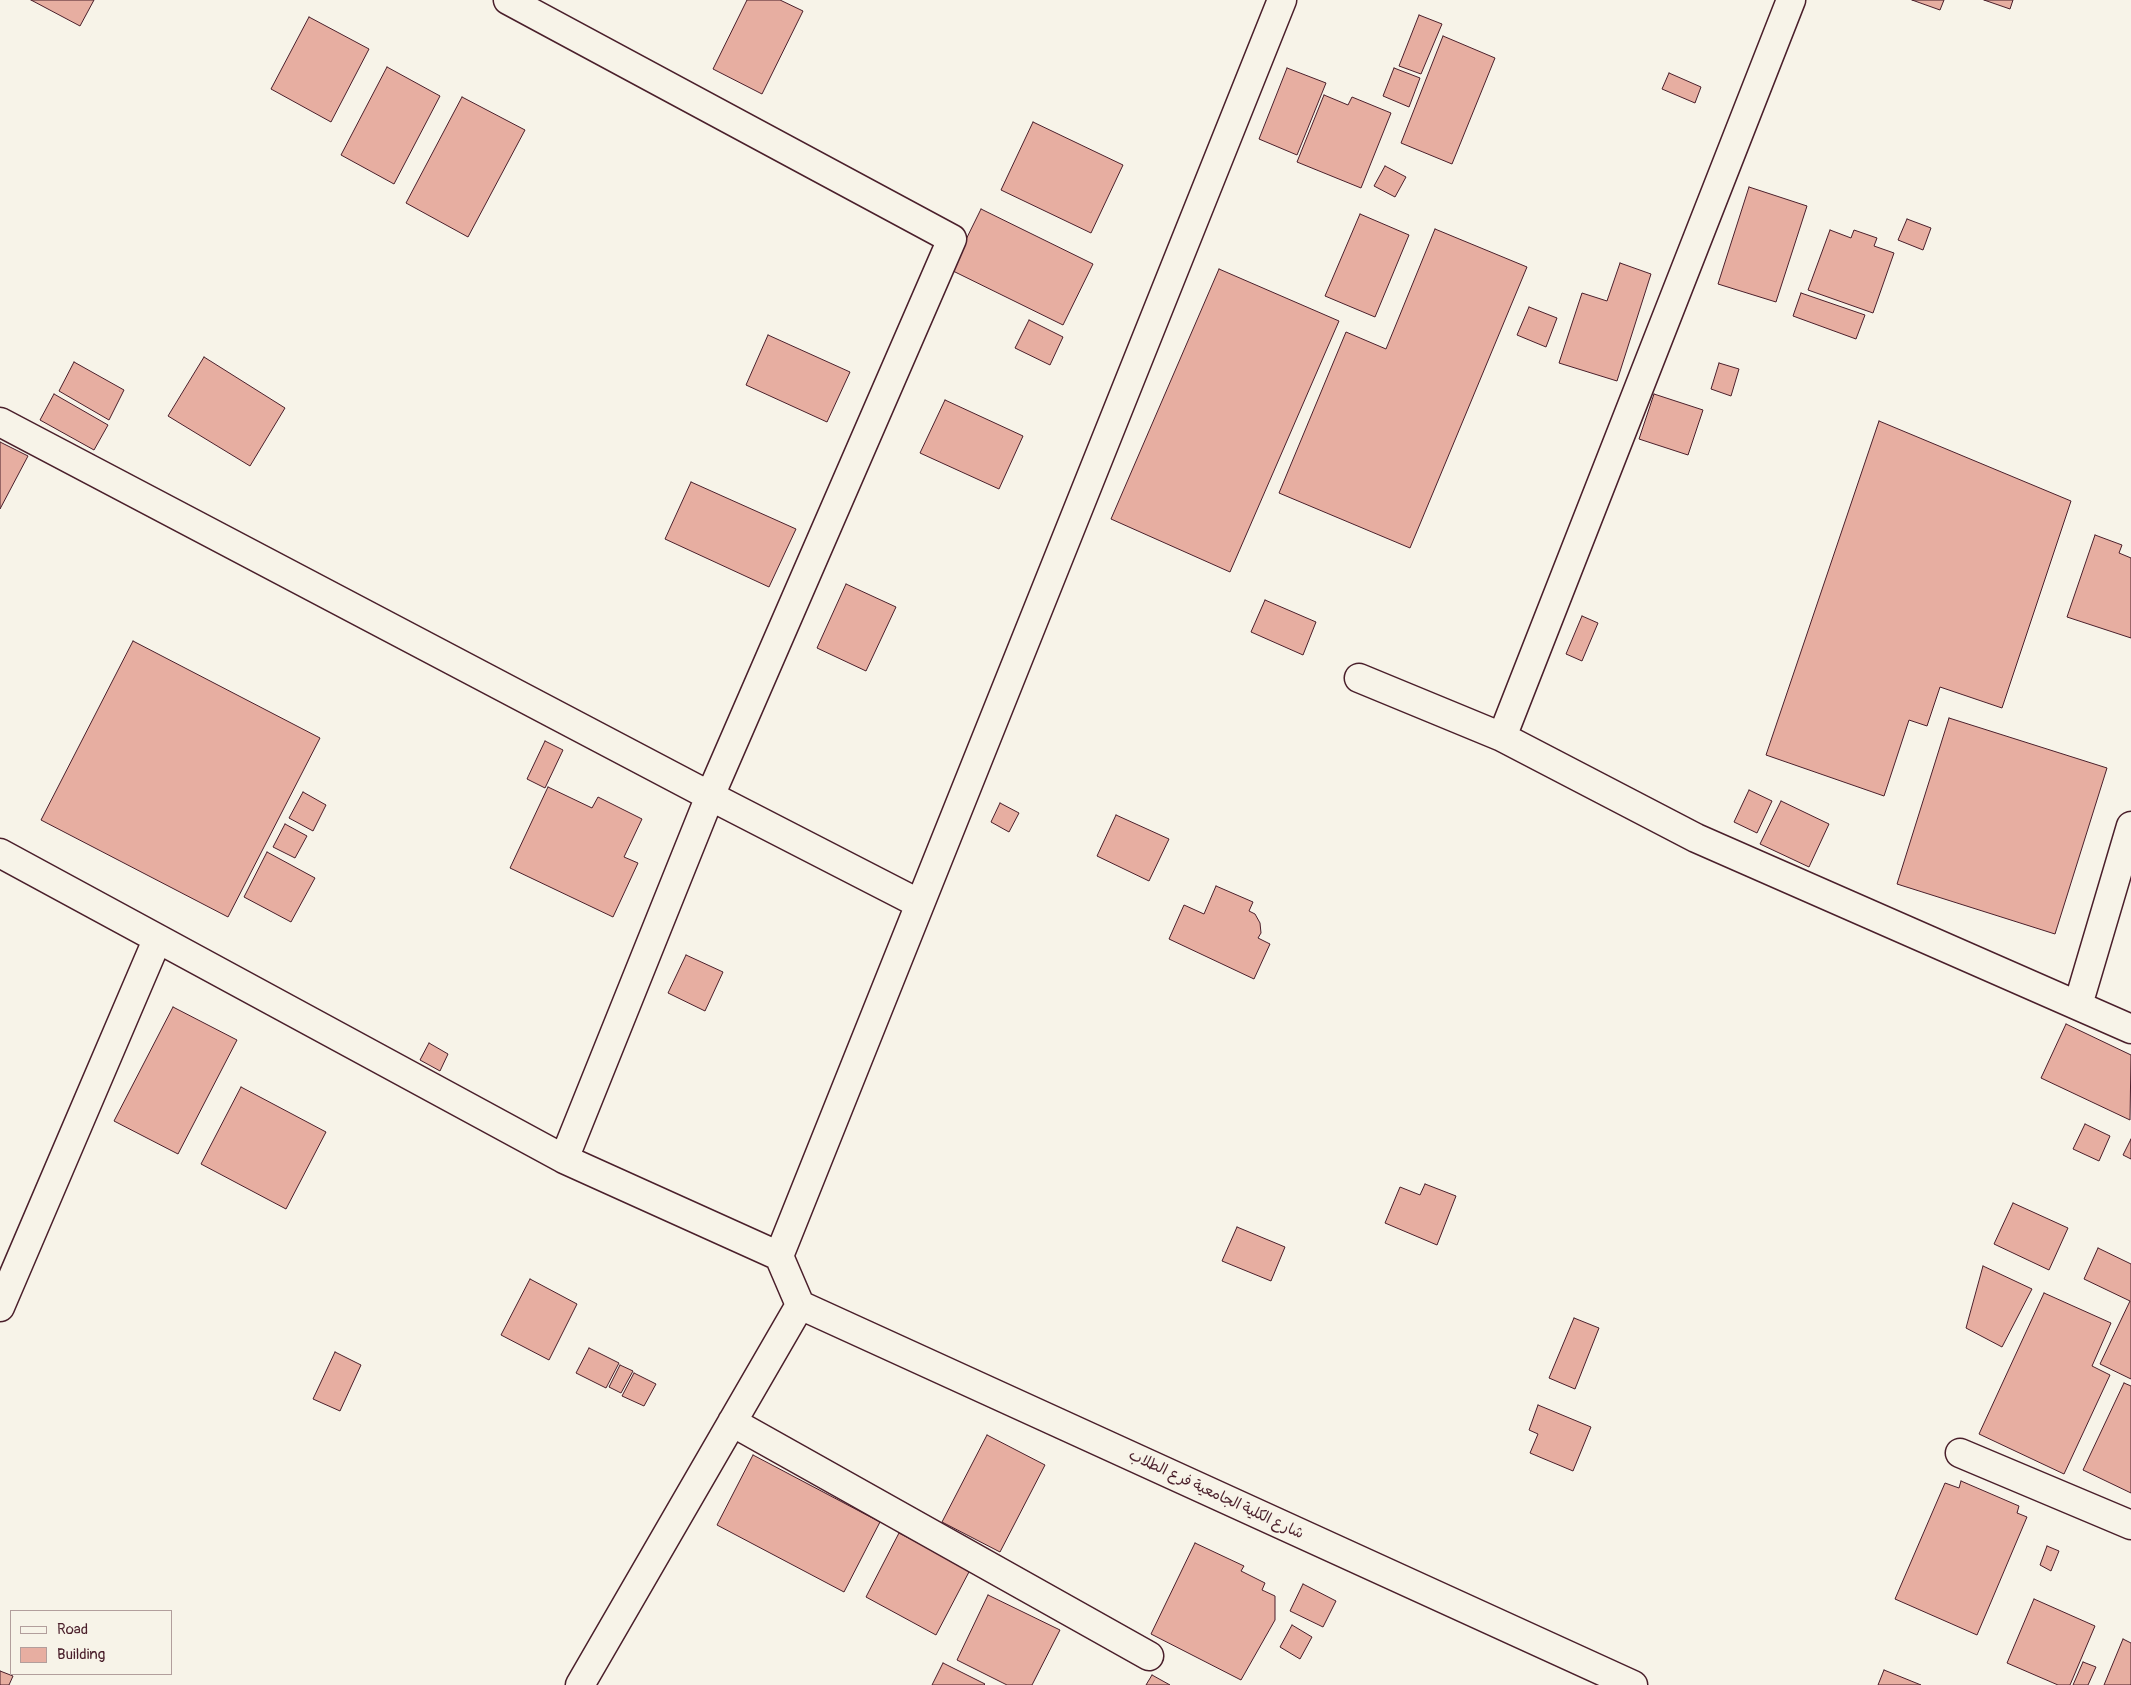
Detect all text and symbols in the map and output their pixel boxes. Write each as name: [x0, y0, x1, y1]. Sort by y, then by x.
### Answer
street label: شارع الكلية الجامعية فرع الطلاب: [1126, 1446, 1306, 1544]
legend: [10, 1610, 172, 1675]
text: Road: [57, 1620, 88, 1639]
text: Building: [57, 1645, 105, 1664]

